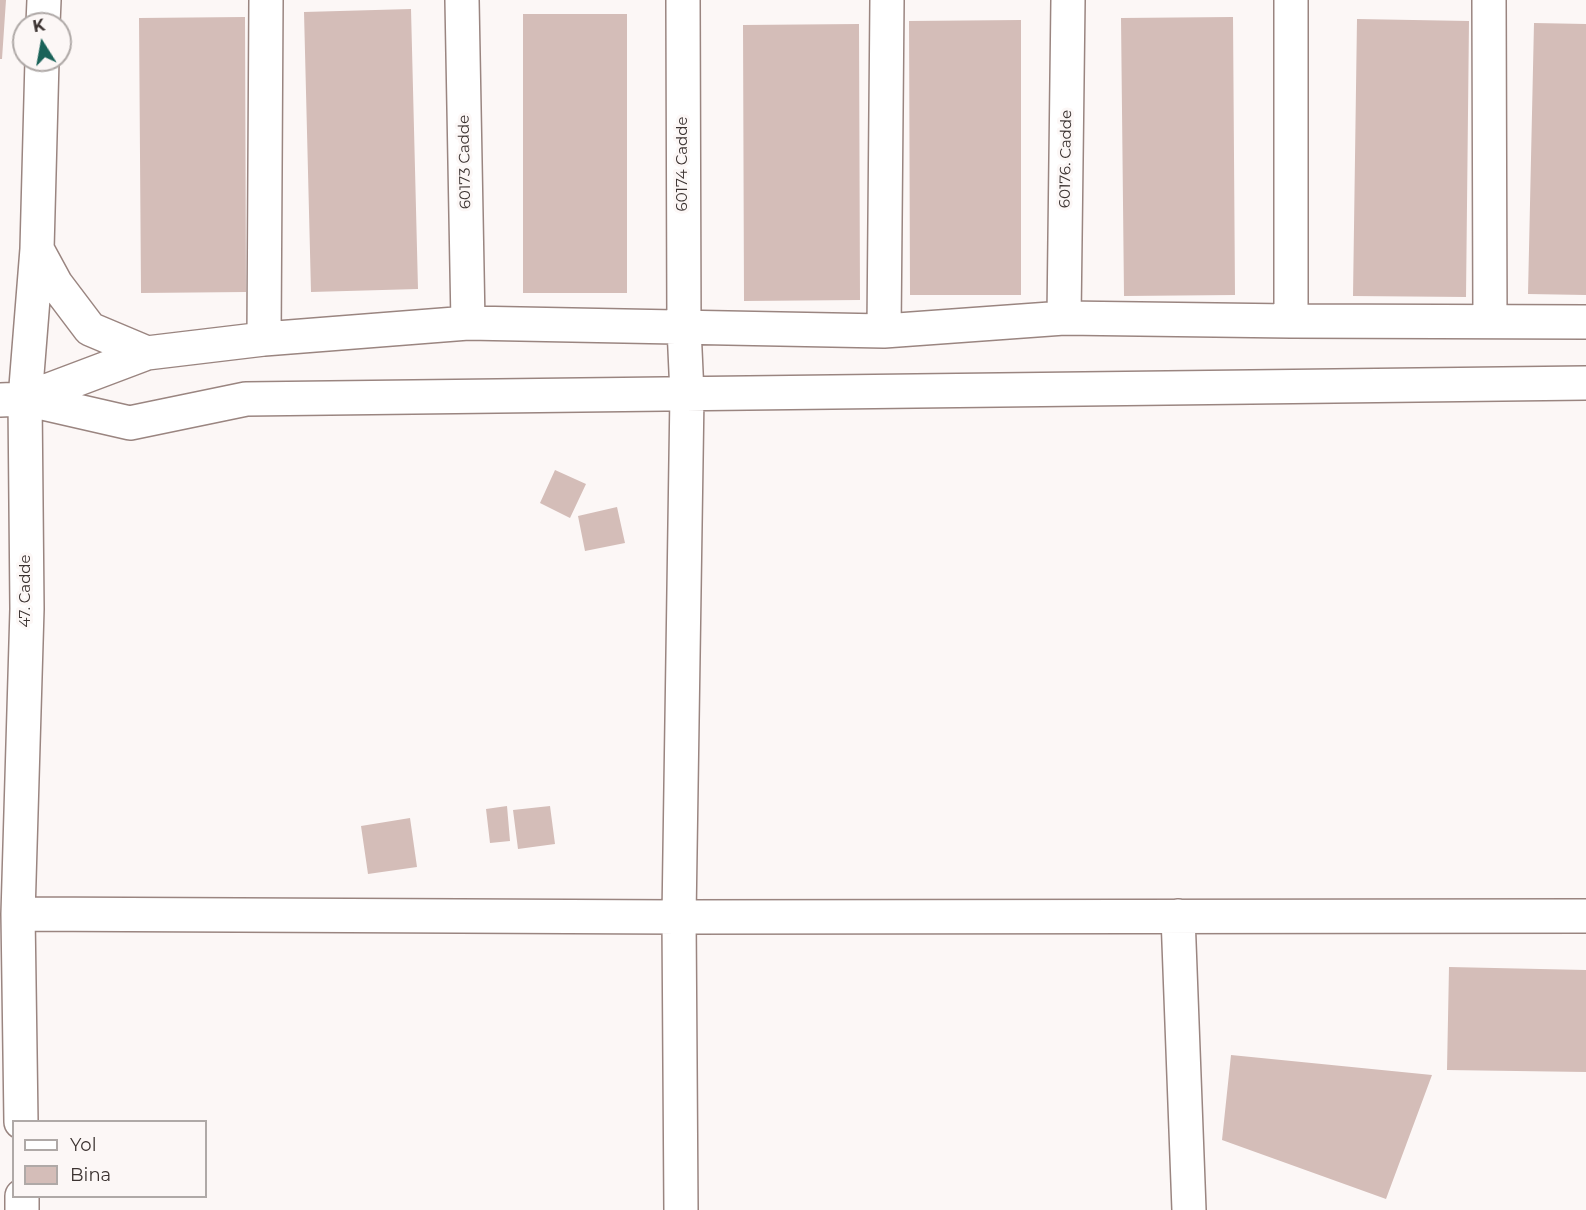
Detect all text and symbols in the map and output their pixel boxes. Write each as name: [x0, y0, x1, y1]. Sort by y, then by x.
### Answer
north arrow: [12, 12, 72, 72]
text: K: [31, 15, 46, 36]
street label: 60176. Cadde: [1056, 110, 1076, 208]
street label: 60173 Cadde: [455, 115, 475, 209]
street label: 60174 Cadde: [674, 117, 692, 211]
street label: 47. Cadde: [17, 554, 35, 628]
legend: [12, 1120, 207, 1198]
text: Yol: [70, 1134, 96, 1156]
text: Bina: [70, 1164, 111, 1186]

